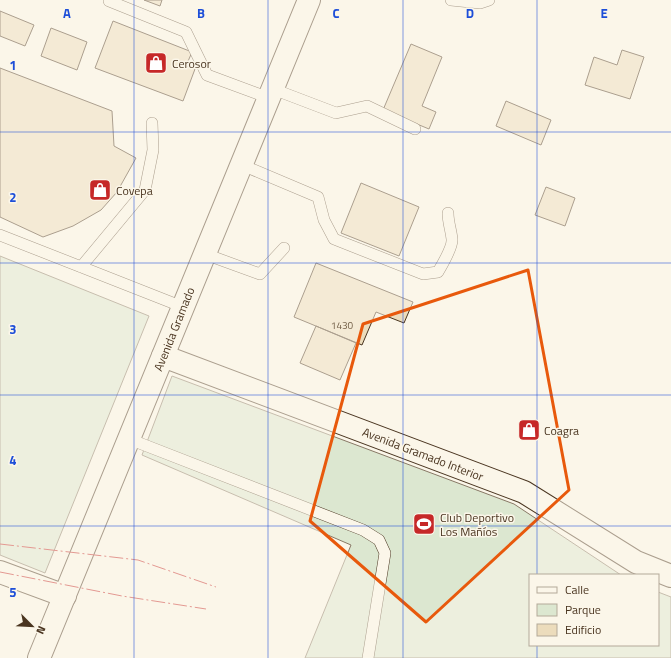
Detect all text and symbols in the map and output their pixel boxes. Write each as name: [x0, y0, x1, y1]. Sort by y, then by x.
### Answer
text: A: [63, 3, 71, 23]
text: B: [197, 3, 205, 23]
text: C: [332, 3, 340, 23]
text: D: [466, 3, 474, 23]
text: E: [600, 3, 608, 23]
shop icon: Cerosor: [143, 50, 169, 76]
place label: Cerosor: [172, 54, 211, 73]
text: 1: [9, 55, 17, 75]
shop icon: Covepa: [87, 177, 113, 203]
place label: Covepa: [116, 181, 153, 200]
text: 2: [9, 187, 17, 207]
street label: Avenida Gramado: [149, 284, 199, 374]
house number: 1430: [331, 318, 354, 333]
text: 3: [9, 319, 17, 339]
shop icon: Coagra: [516, 417, 542, 443]
place label: Coagra: [544, 421, 579, 440]
street label: Avenida Gramado Interior: [360, 422, 486, 486]
text: 4: [9, 450, 17, 470]
place label: Club Deportivo Los Mañíos: [440, 508, 514, 541]
sports icon: Club Deportivo Los Mañíos: [411, 511, 437, 537]
legend: [529, 574, 659, 646]
text: Calle: [565, 580, 589, 599]
text: 5: [9, 582, 17, 602]
text: Parque: [565, 600, 601, 619]
north arrow: [12, 606, 52, 646]
text: Edificio: [565, 620, 601, 639]
text: N: [32, 623, 50, 637]

